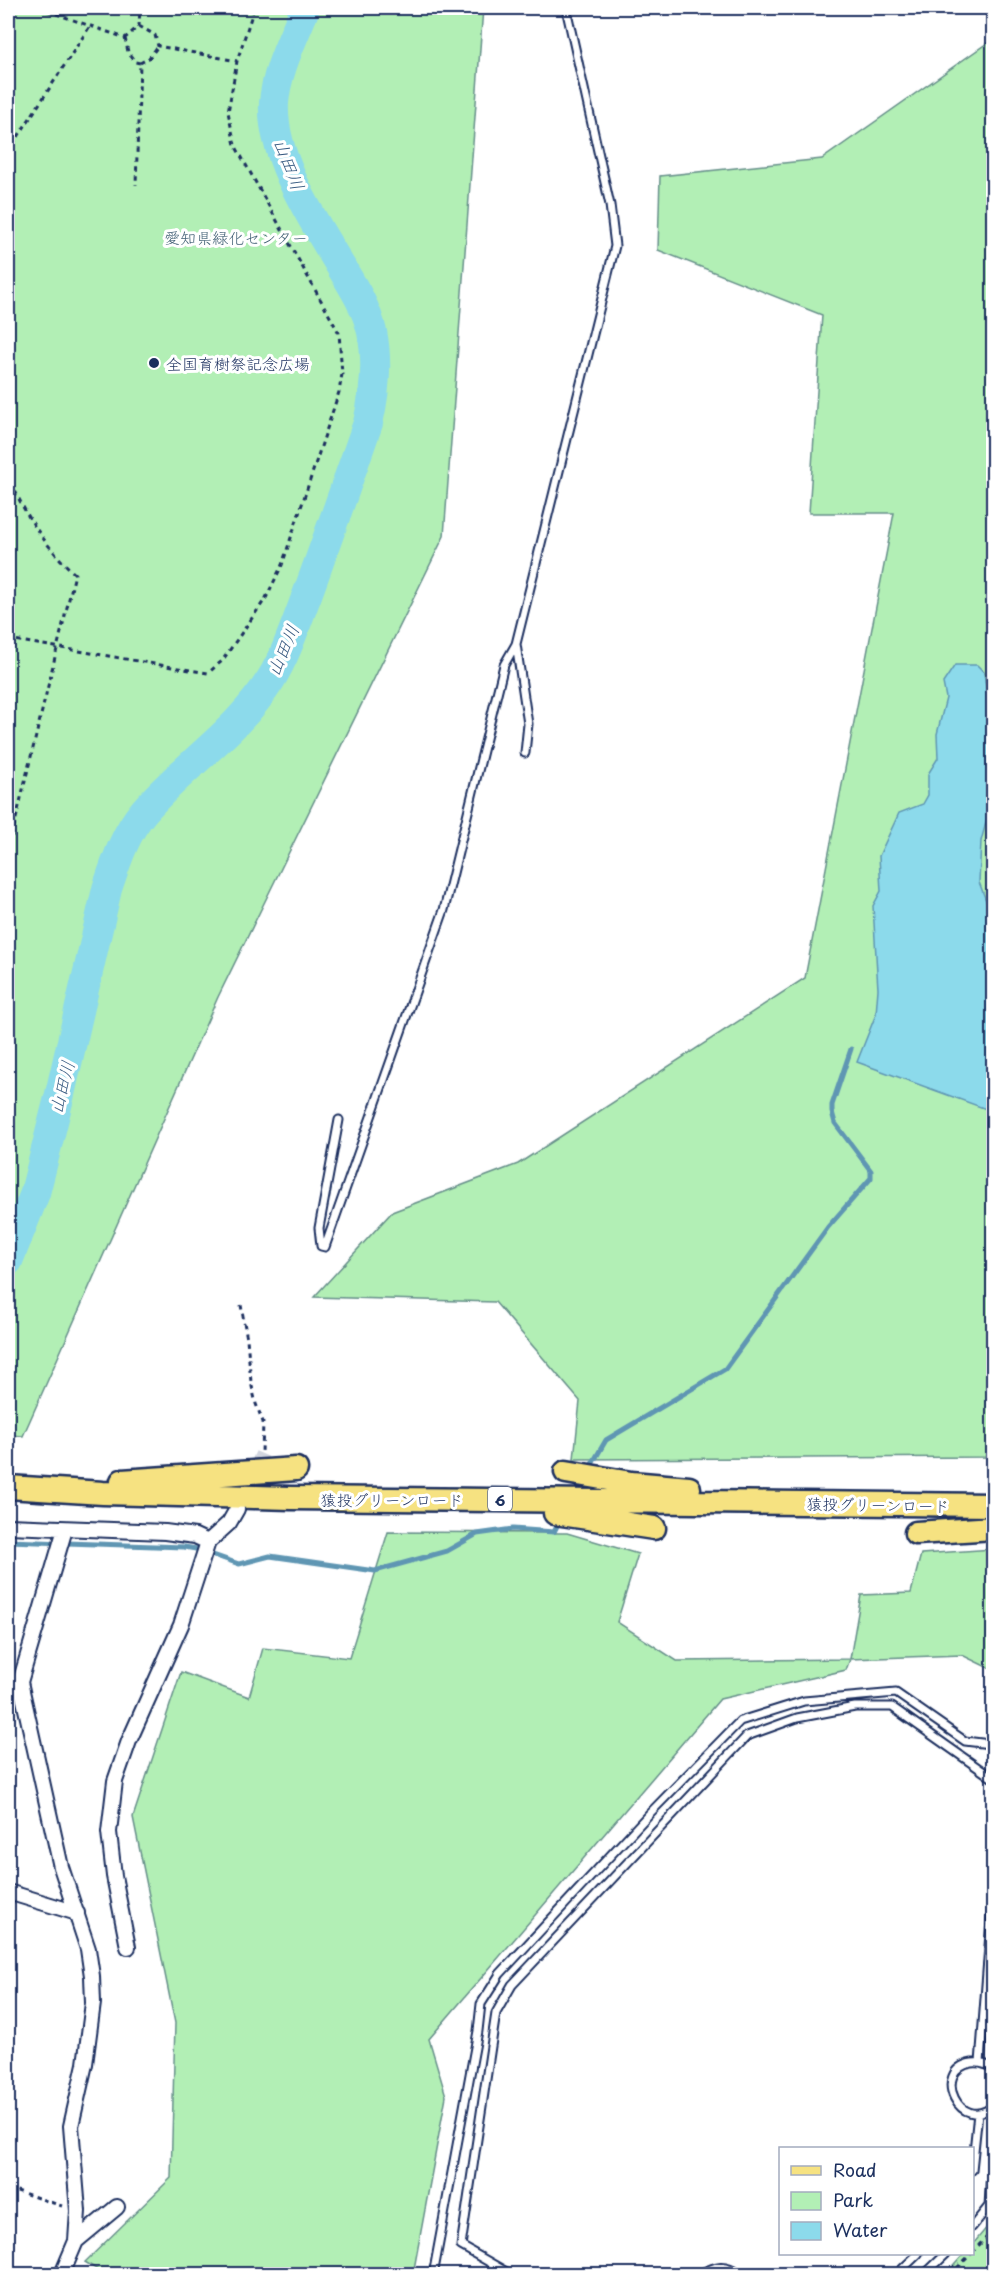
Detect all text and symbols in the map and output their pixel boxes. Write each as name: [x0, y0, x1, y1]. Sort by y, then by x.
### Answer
water label: 山田川: [268, 134, 312, 194]
park label: 愛知県緑化センター: [164, 225, 308, 249]
place label: 全国育樹祭記念広場: [166, 351, 310, 375]
marker: 全国育樹祭記念広場: [147, 356, 161, 370]
water label: 山田川: [259, 620, 305, 680]
water label: 山田川: [41, 1058, 81, 1116]
street label: 猿投グリーンロード: [320, 1487, 464, 1511]
road number: 6: [488, 1487, 512, 1511]
street label: 猿投グリーンロード: [806, 1491, 950, 1517]
legend: [779, 2147, 974, 2255]
text: Road: [833, 2156, 877, 2183]
text: Park: [833, 2186, 873, 2213]
text: Water: [833, 2216, 888, 2243]

